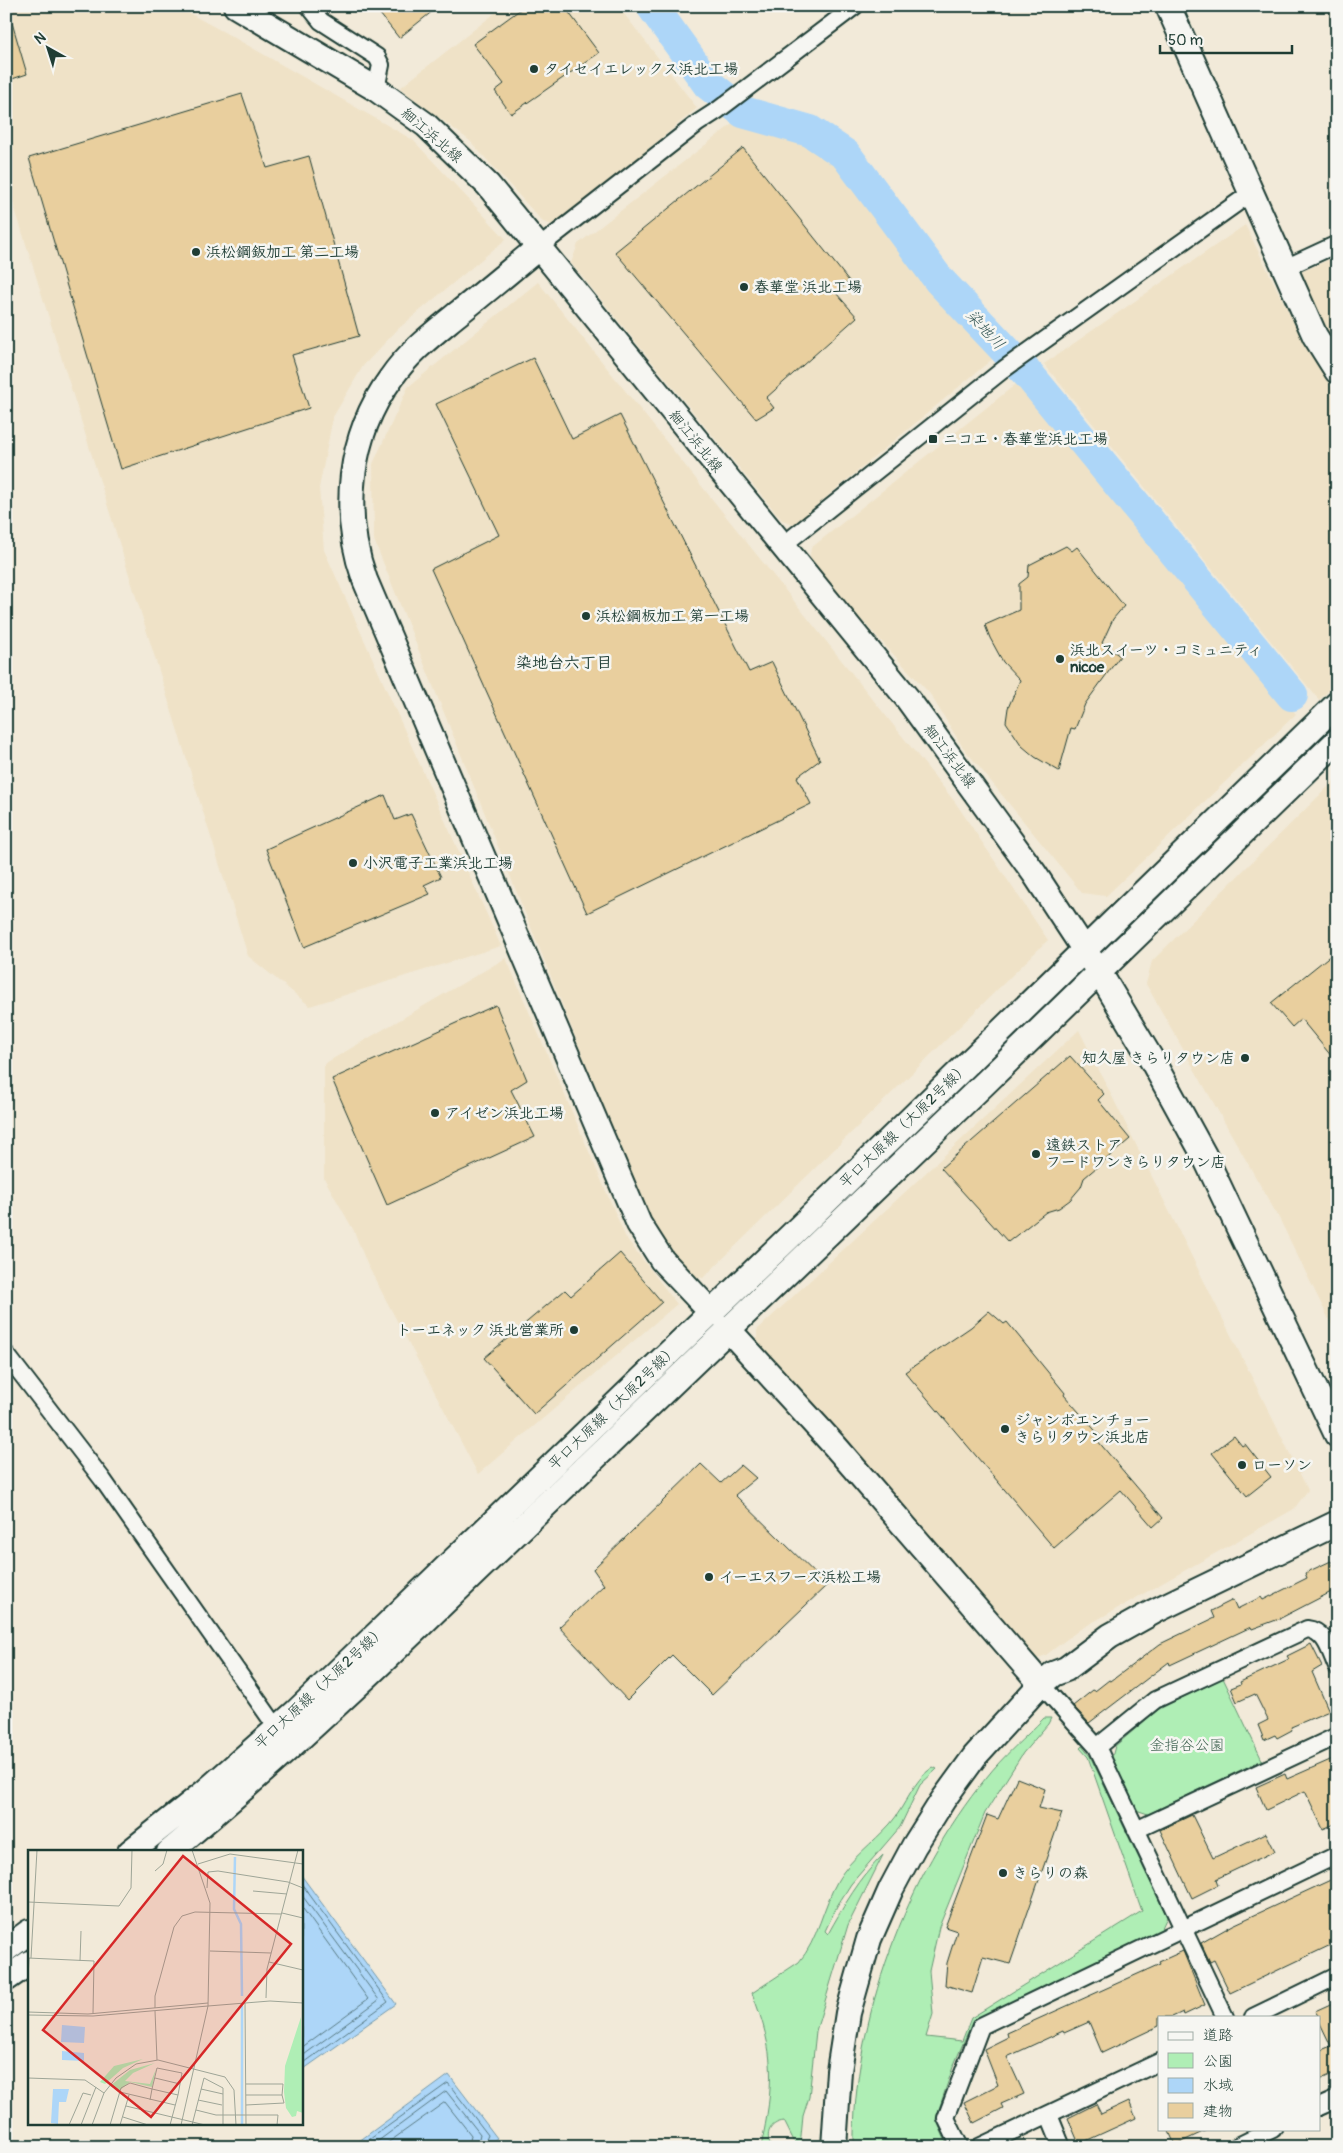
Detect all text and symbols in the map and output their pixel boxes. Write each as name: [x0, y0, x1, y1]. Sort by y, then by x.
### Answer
north arrow: [22, 22, 72, 72]
scale bar: [1160, 22, 1293, 54]
text: N: [31, 29, 49, 48]
text: 50 m: [1168, 31, 1203, 50]
place label: タイセイエレックス浜北工場: [544, 60, 738, 79]
marker: タイセイエレックス浜北工場: [528, 63, 540, 75]
street label: 細江浜北線: [397, 104, 466, 167]
place label: 浜松鋼鈑加工 第二工場: [206, 243, 359, 262]
marker: 浜松鋼鈑加工 第二工場: [190, 246, 202, 258]
place label: 春華堂 浜北工場: [754, 278, 862, 297]
marker: 春華堂 浜北工場: [738, 281, 750, 293]
water label: 染地川: [962, 305, 1009, 354]
street label: 細江浜北線: [665, 406, 727, 476]
place label: ニコエ・春華堂浜北工場: [943, 430, 1108, 449]
marker: ニコエ・春華堂浜北工場: [927, 433, 939, 445]
place label: 浜松鋼板加工 第一工場: [596, 607, 749, 626]
marker: 浜松鋼板加工 第一工場: [580, 610, 592, 622]
place label: 浜北スイーツ・コミュニティ nicoe: [1070, 641, 1263, 677]
district label: 染地台六丁目: [516, 653, 612, 673]
marker: 浜北スイーツ・コミュニティ nicoe: [1054, 653, 1066, 665]
street label: 細江浜北線: [919, 721, 980, 792]
place label: 小沢電子工業浜北工場: [363, 854, 513, 873]
marker: 小沢電子工業浜北工場: [347, 857, 359, 869]
place label: 知久屋 きらりタウン店: [1082, 1049, 1235, 1068]
marker: 知久屋 きらりタウン店: [1239, 1052, 1251, 1064]
street label: 平口大原線（大原2号線）: [835, 1058, 973, 1192]
place label: アイゼン浜北工場: [445, 1104, 564, 1123]
marker: アイゼン浜北工場: [429, 1107, 441, 1119]
place label: 遠鉄ストア フードワンきらりタウン店: [1046, 1136, 1226, 1172]
marker: 遠鉄ストア フードワンきらりタウン店: [1030, 1148, 1042, 1160]
place label: トーエネック 浜北営業所: [396, 1321, 564, 1340]
marker: トーエネック 浜北営業所: [568, 1324, 580, 1336]
street label: 平口大原線（大原2号線）: [544, 1340, 682, 1474]
place label: ジャンボエンチョー きらりタウン浜北店: [1015, 1411, 1150, 1447]
marker: ジャンボエンチョー きらりタウン浜北店: [999, 1423, 1011, 1435]
place label: ローソン: [1252, 1456, 1312, 1475]
marker: ローソン: [1236, 1459, 1248, 1471]
place label: イーエスフーズ浜松工場: [719, 1568, 881, 1587]
marker: イーエスフーズ浜松工場: [703, 1571, 715, 1583]
street label: 平口大原線（大原2号線）: [250, 1621, 390, 1753]
park label: 金指谷公園: [1149, 1736, 1225, 1755]
inset map: [28, 1850, 302, 2126]
place label: きらりの森: [1013, 1864, 1088, 1883]
marker: きらりの森: [997, 1867, 1009, 1879]
legend: [1158, 2016, 1320, 2130]
text: 道路: [1203, 2026, 1233, 2045]
text: 公園: [1203, 2052, 1233, 2071]
text: 水域: [1203, 2076, 1233, 2095]
text: 建物: [1203, 2102, 1233, 2121]

